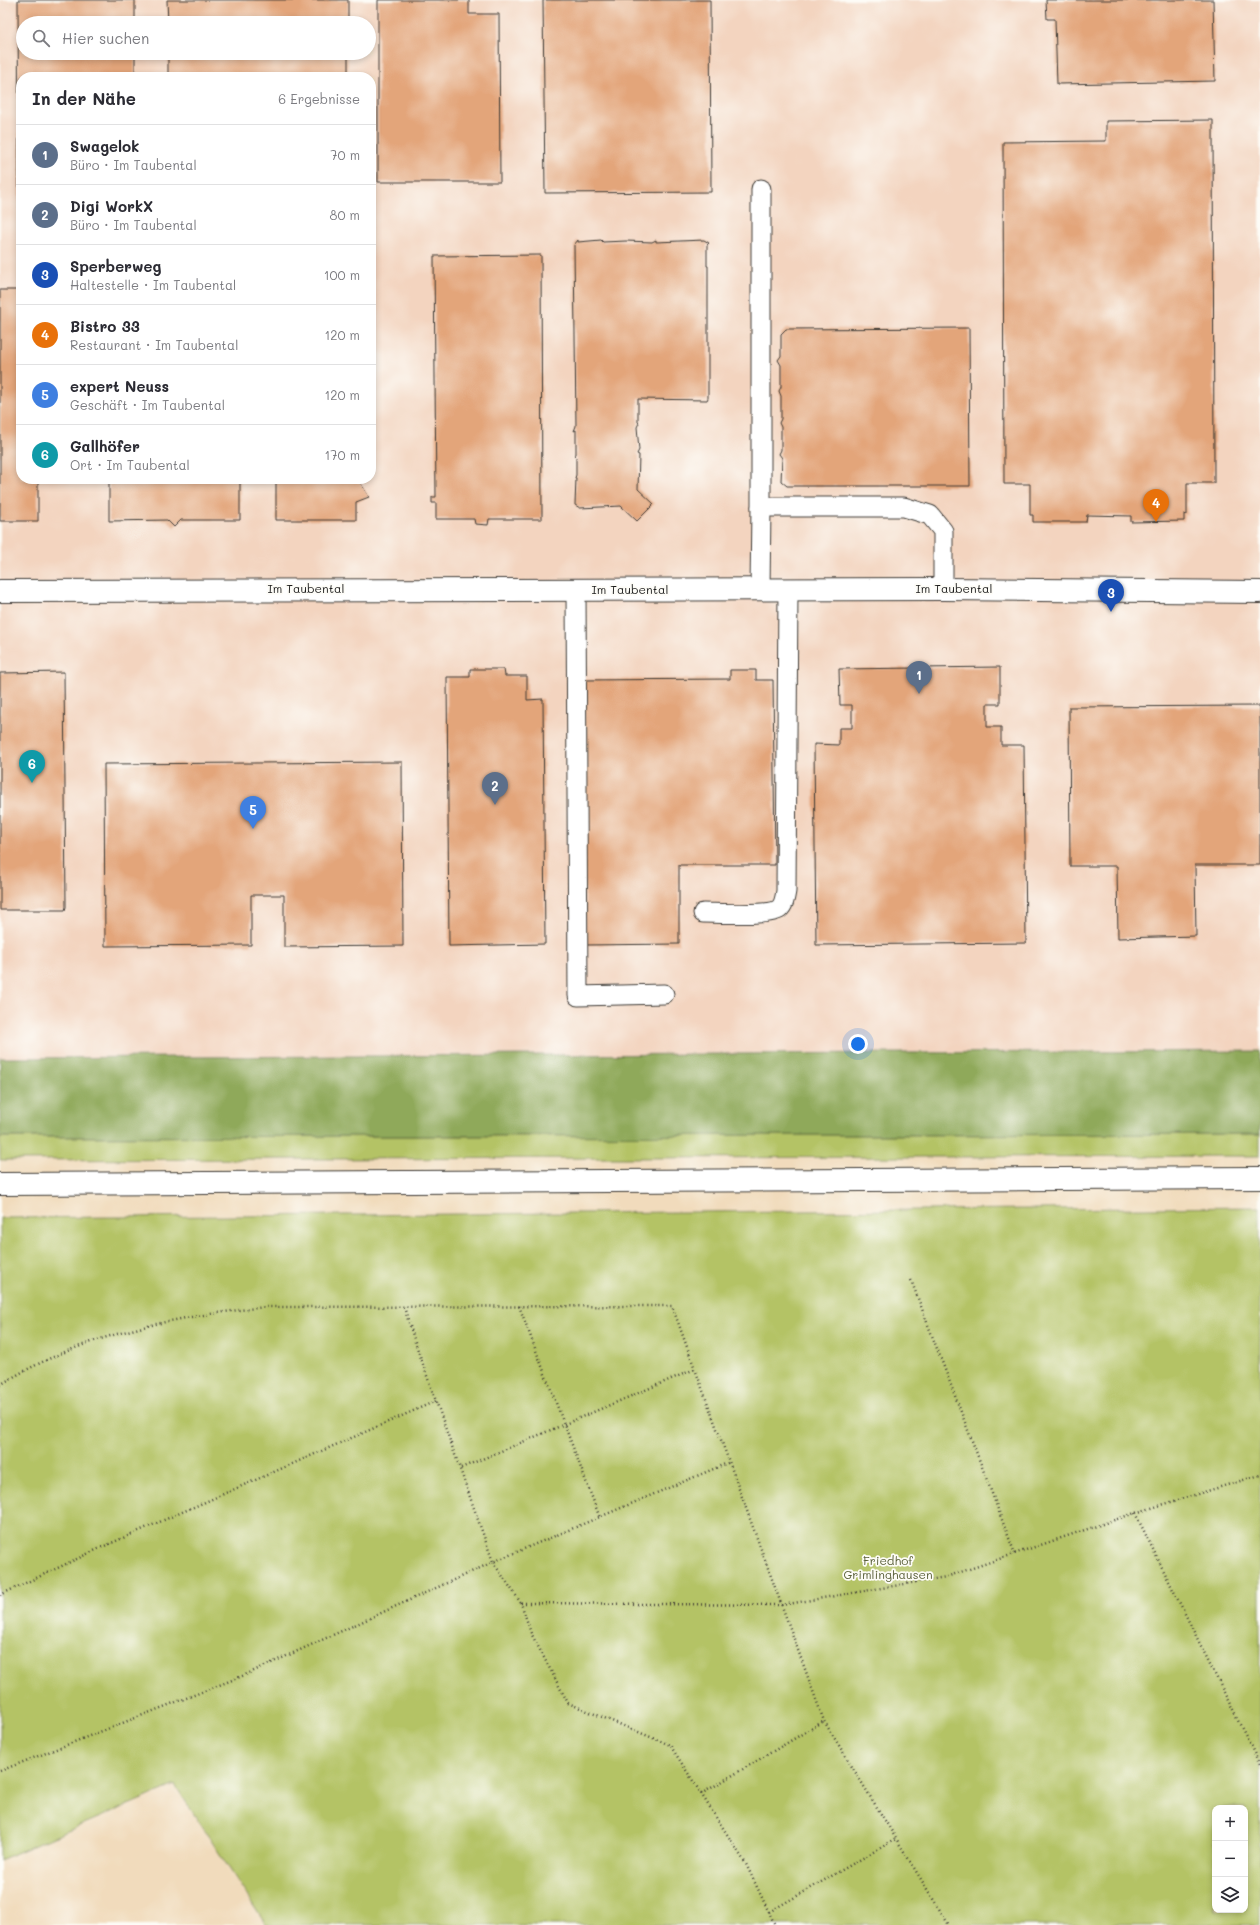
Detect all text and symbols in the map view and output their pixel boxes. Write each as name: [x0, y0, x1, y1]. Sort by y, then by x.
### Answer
search box: [16, 16, 376, 60]
icon: search: [30, 27, 52, 49]
text: Hier suchen: [62, 28, 149, 48]
text: In der Nähe: [32, 87, 136, 109]
text: 6 Ergebnisse: [278, 90, 360, 107]
text: Swagelok: [70, 136, 139, 156]
text: 1: [42, 146, 48, 163]
text: 70 m: [330, 146, 360, 163]
text: Büro · Im Taubental: [70, 156, 197, 173]
text: Digi WorkX: [70, 196, 153, 216]
text: 2: [41, 206, 49, 223]
text: 80 m: [330, 206, 360, 223]
text: Büro · Im Taubental: [70, 216, 197, 233]
text: Sperberweg: [70, 256, 161, 276]
text: 3: [41, 266, 49, 283]
text: 100 m: [324, 266, 360, 283]
text: Haltestelle · Im Taubental: [70, 276, 236, 293]
text: Bistro 33: [70, 316, 140, 336]
text: 4: [41, 326, 49, 343]
text: 120 m: [324, 326, 360, 343]
text: Restaurant · Im Taubental: [70, 336, 238, 353]
text: expert Neuss: [70, 376, 169, 396]
text: 5: [41, 386, 49, 403]
text: 120 m: [324, 386, 360, 403]
text: Geschäft · Im Taubental: [70, 396, 225, 413]
text: Gallhöfer: [70, 436, 140, 456]
text: 6: [41, 446, 49, 463]
text: 170 m: [324, 446, 360, 463]
text: Ort · Im Taubental: [70, 456, 190, 473]
pin: 4: [1143, 489, 1169, 522]
pin: 3: [1098, 579, 1124, 612]
street label: Im Taubental: [268, 580, 344, 596]
street label: Im Taubental: [916, 580, 992, 596]
street label: Im Taubental: [592, 581, 668, 597]
pin: 1: [906, 661, 932, 694]
pin: 6: [19, 750, 45, 783]
pin: 2: [482, 772, 508, 805]
pin: 5: [240, 796, 266, 829]
your location: [848, 1034, 868, 1054]
park label: Friedhof Grimlinghausen: [843, 1552, 933, 1582]
map controls: [1212, 1805, 1248, 1913]
button: +: [1212, 1805, 1248, 1841]
button: −: [1212, 1841, 1248, 1877]
button: layers: [1212, 1877, 1248, 1913]

